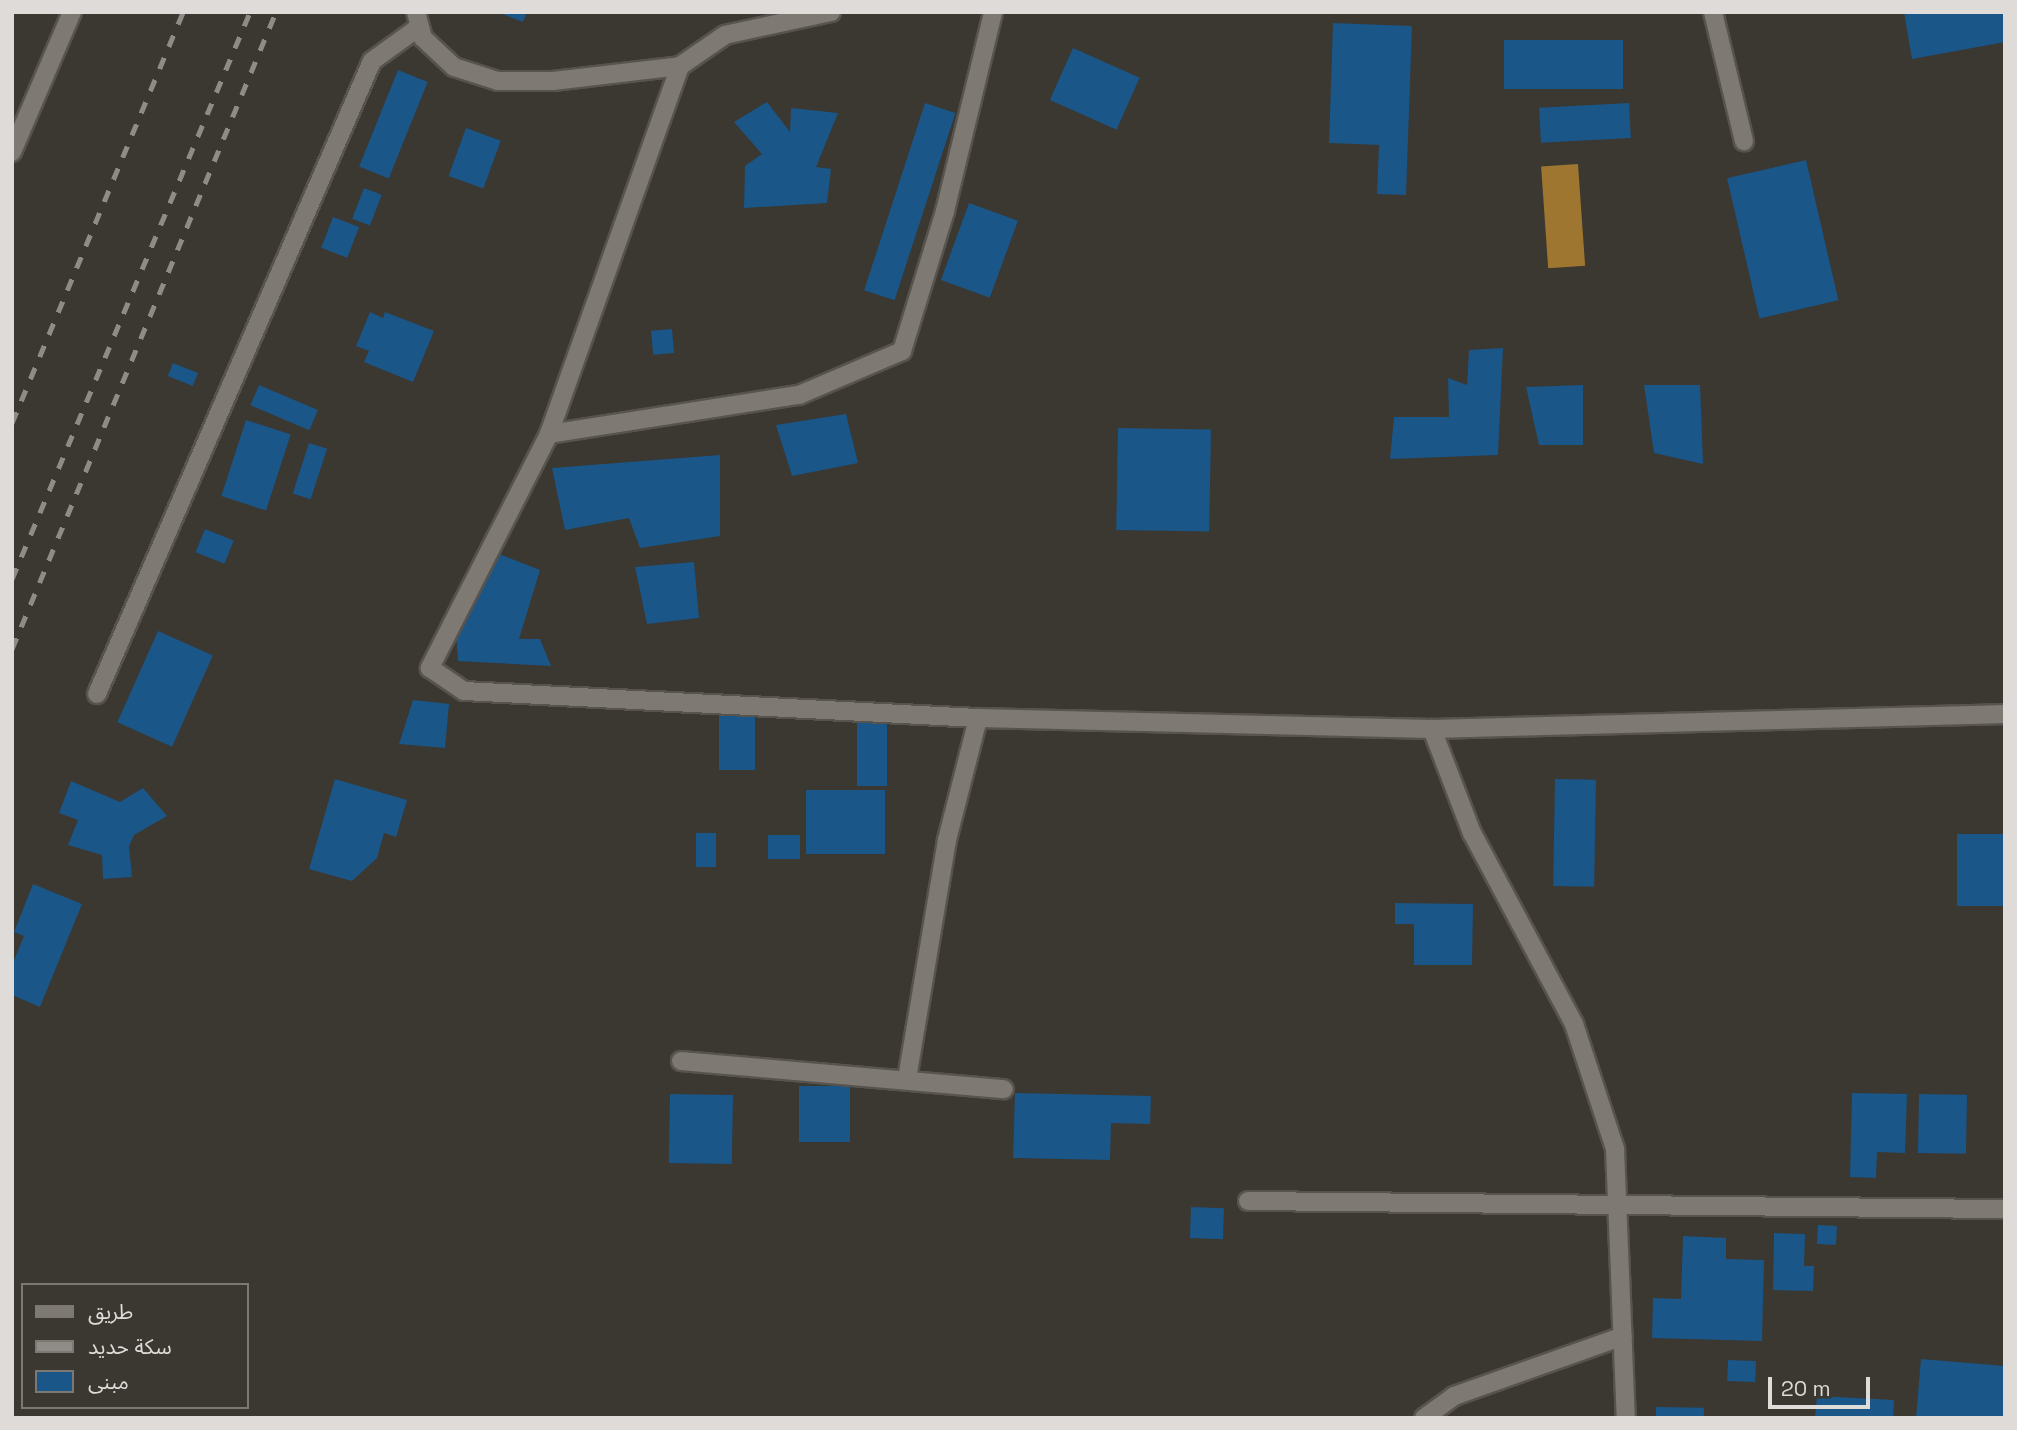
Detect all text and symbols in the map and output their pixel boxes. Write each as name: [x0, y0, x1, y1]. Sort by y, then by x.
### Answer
legend: [21, 1283, 248, 1409]
text: طريق: [88, 1298, 133, 1325]
text: سكة حديد: [88, 1333, 172, 1360]
scale bar: [1772, 1364, 1874, 1408]
text: مبنى: [88, 1368, 129, 1395]
text: 20 m: [1781, 1375, 1831, 1402]

